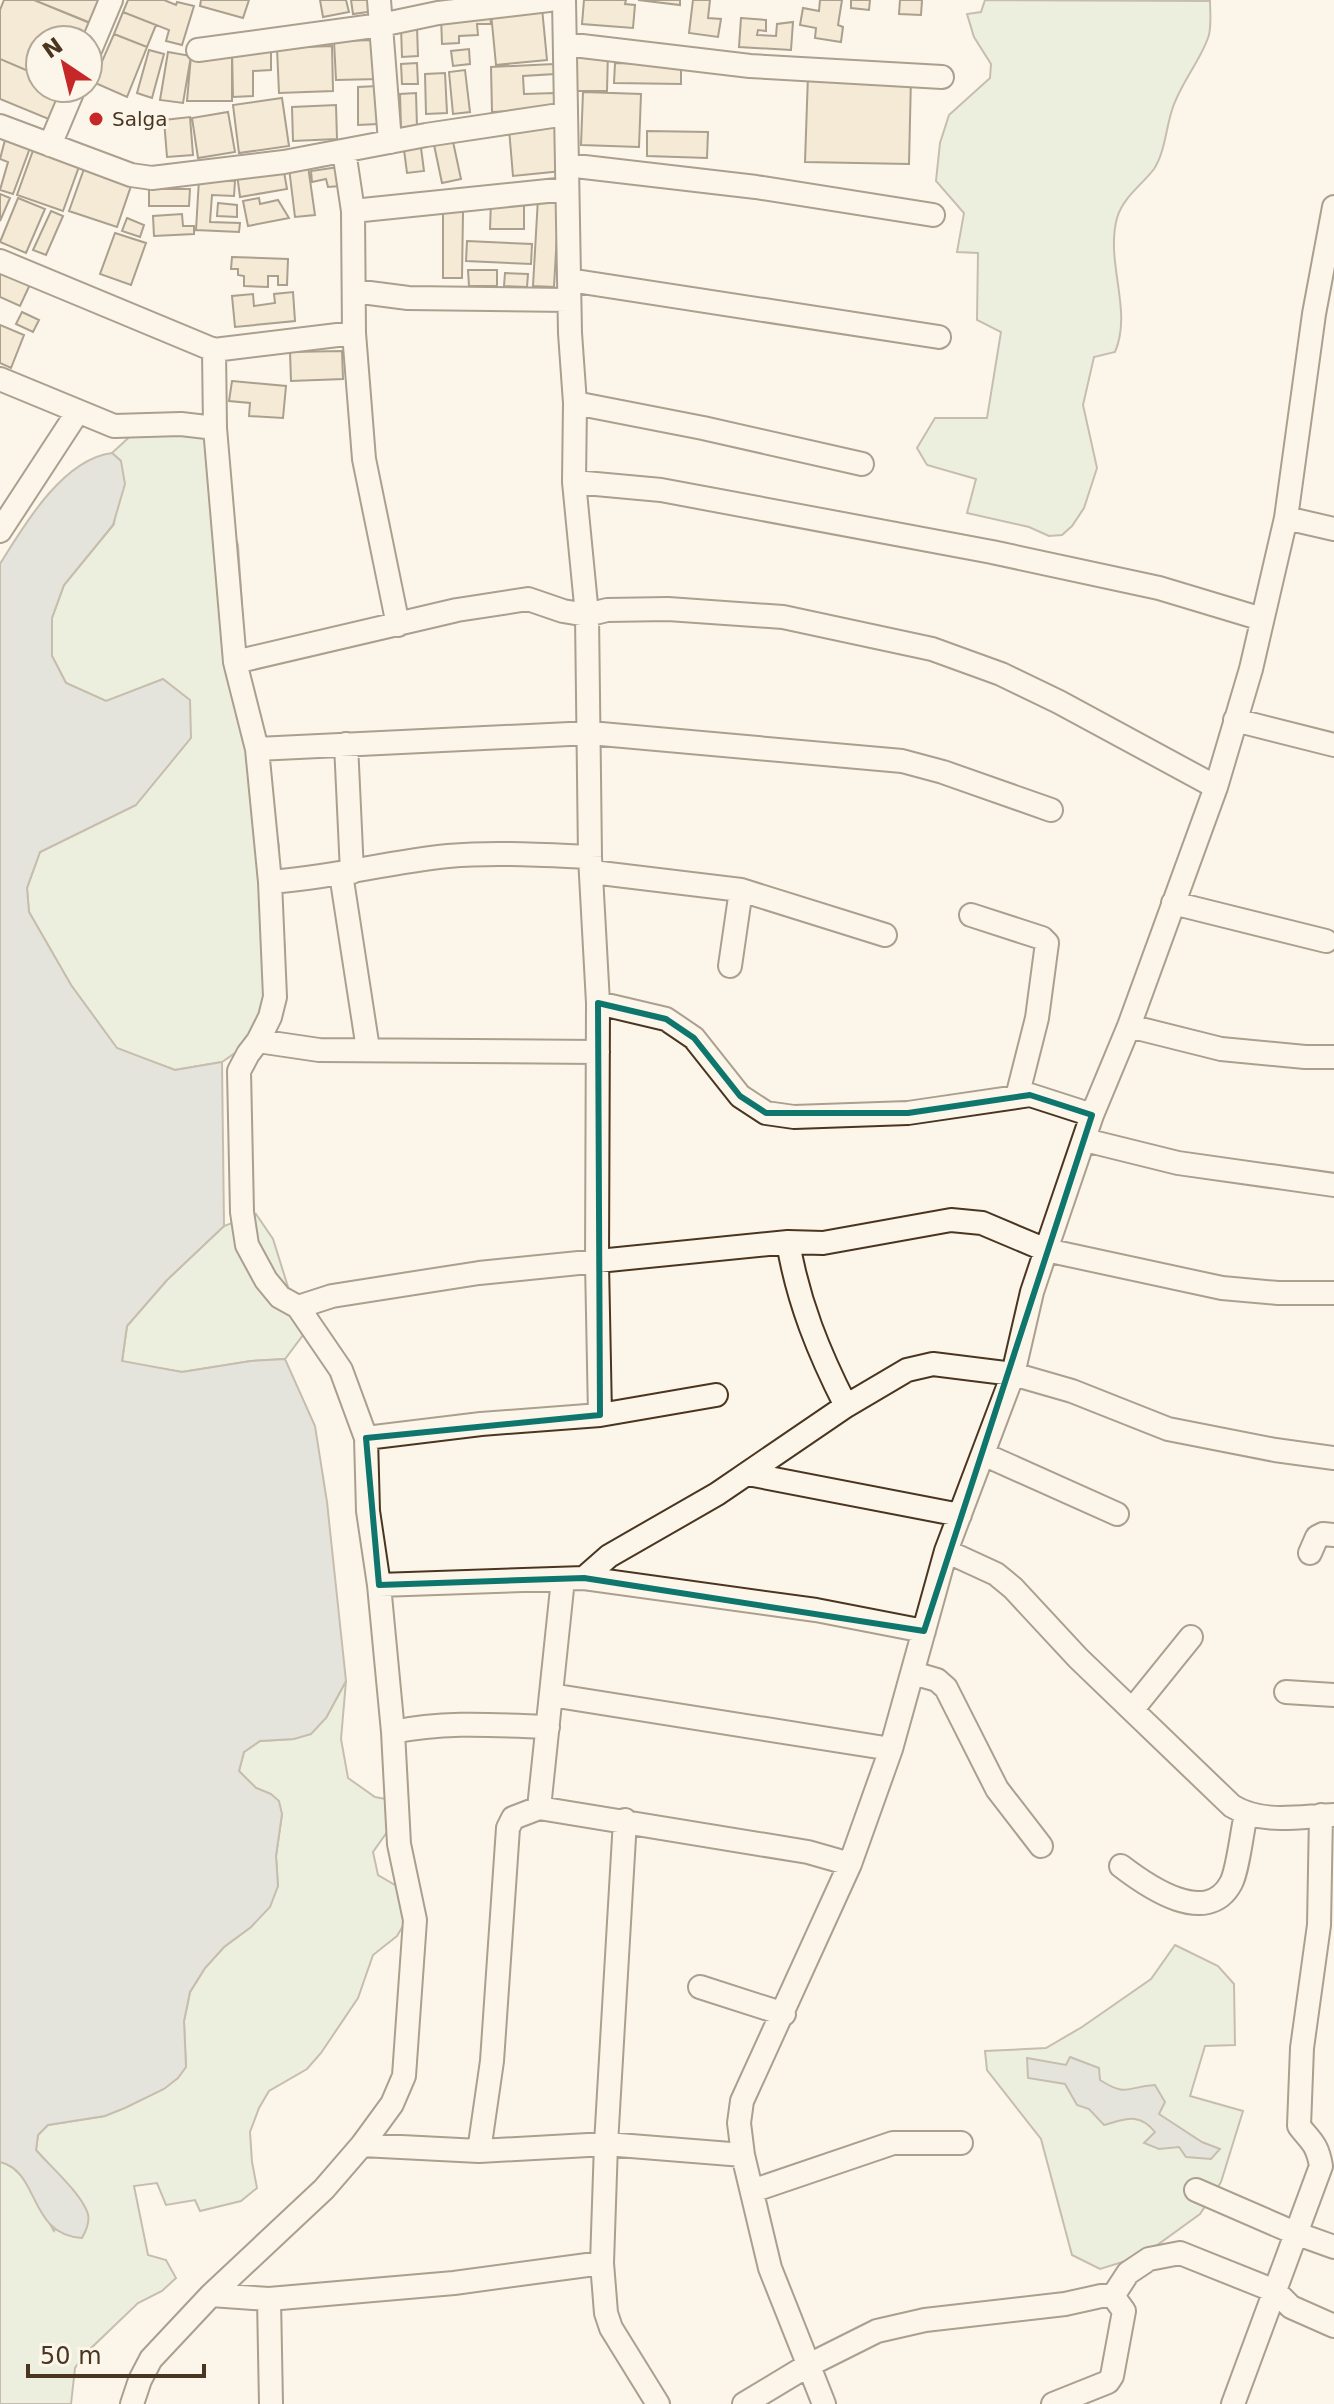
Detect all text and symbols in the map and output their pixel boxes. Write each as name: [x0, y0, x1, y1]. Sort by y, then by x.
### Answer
north arrow: [24, 24, 104, 104]
text: N: [38, 33, 68, 64]
place label: Salga: [112, 107, 167, 131]
marker: Salga: [87, 110, 105, 128]
scale bar: [28, 2328, 204, 2378]
text: 50 m: [40, 2342, 102, 2370]

